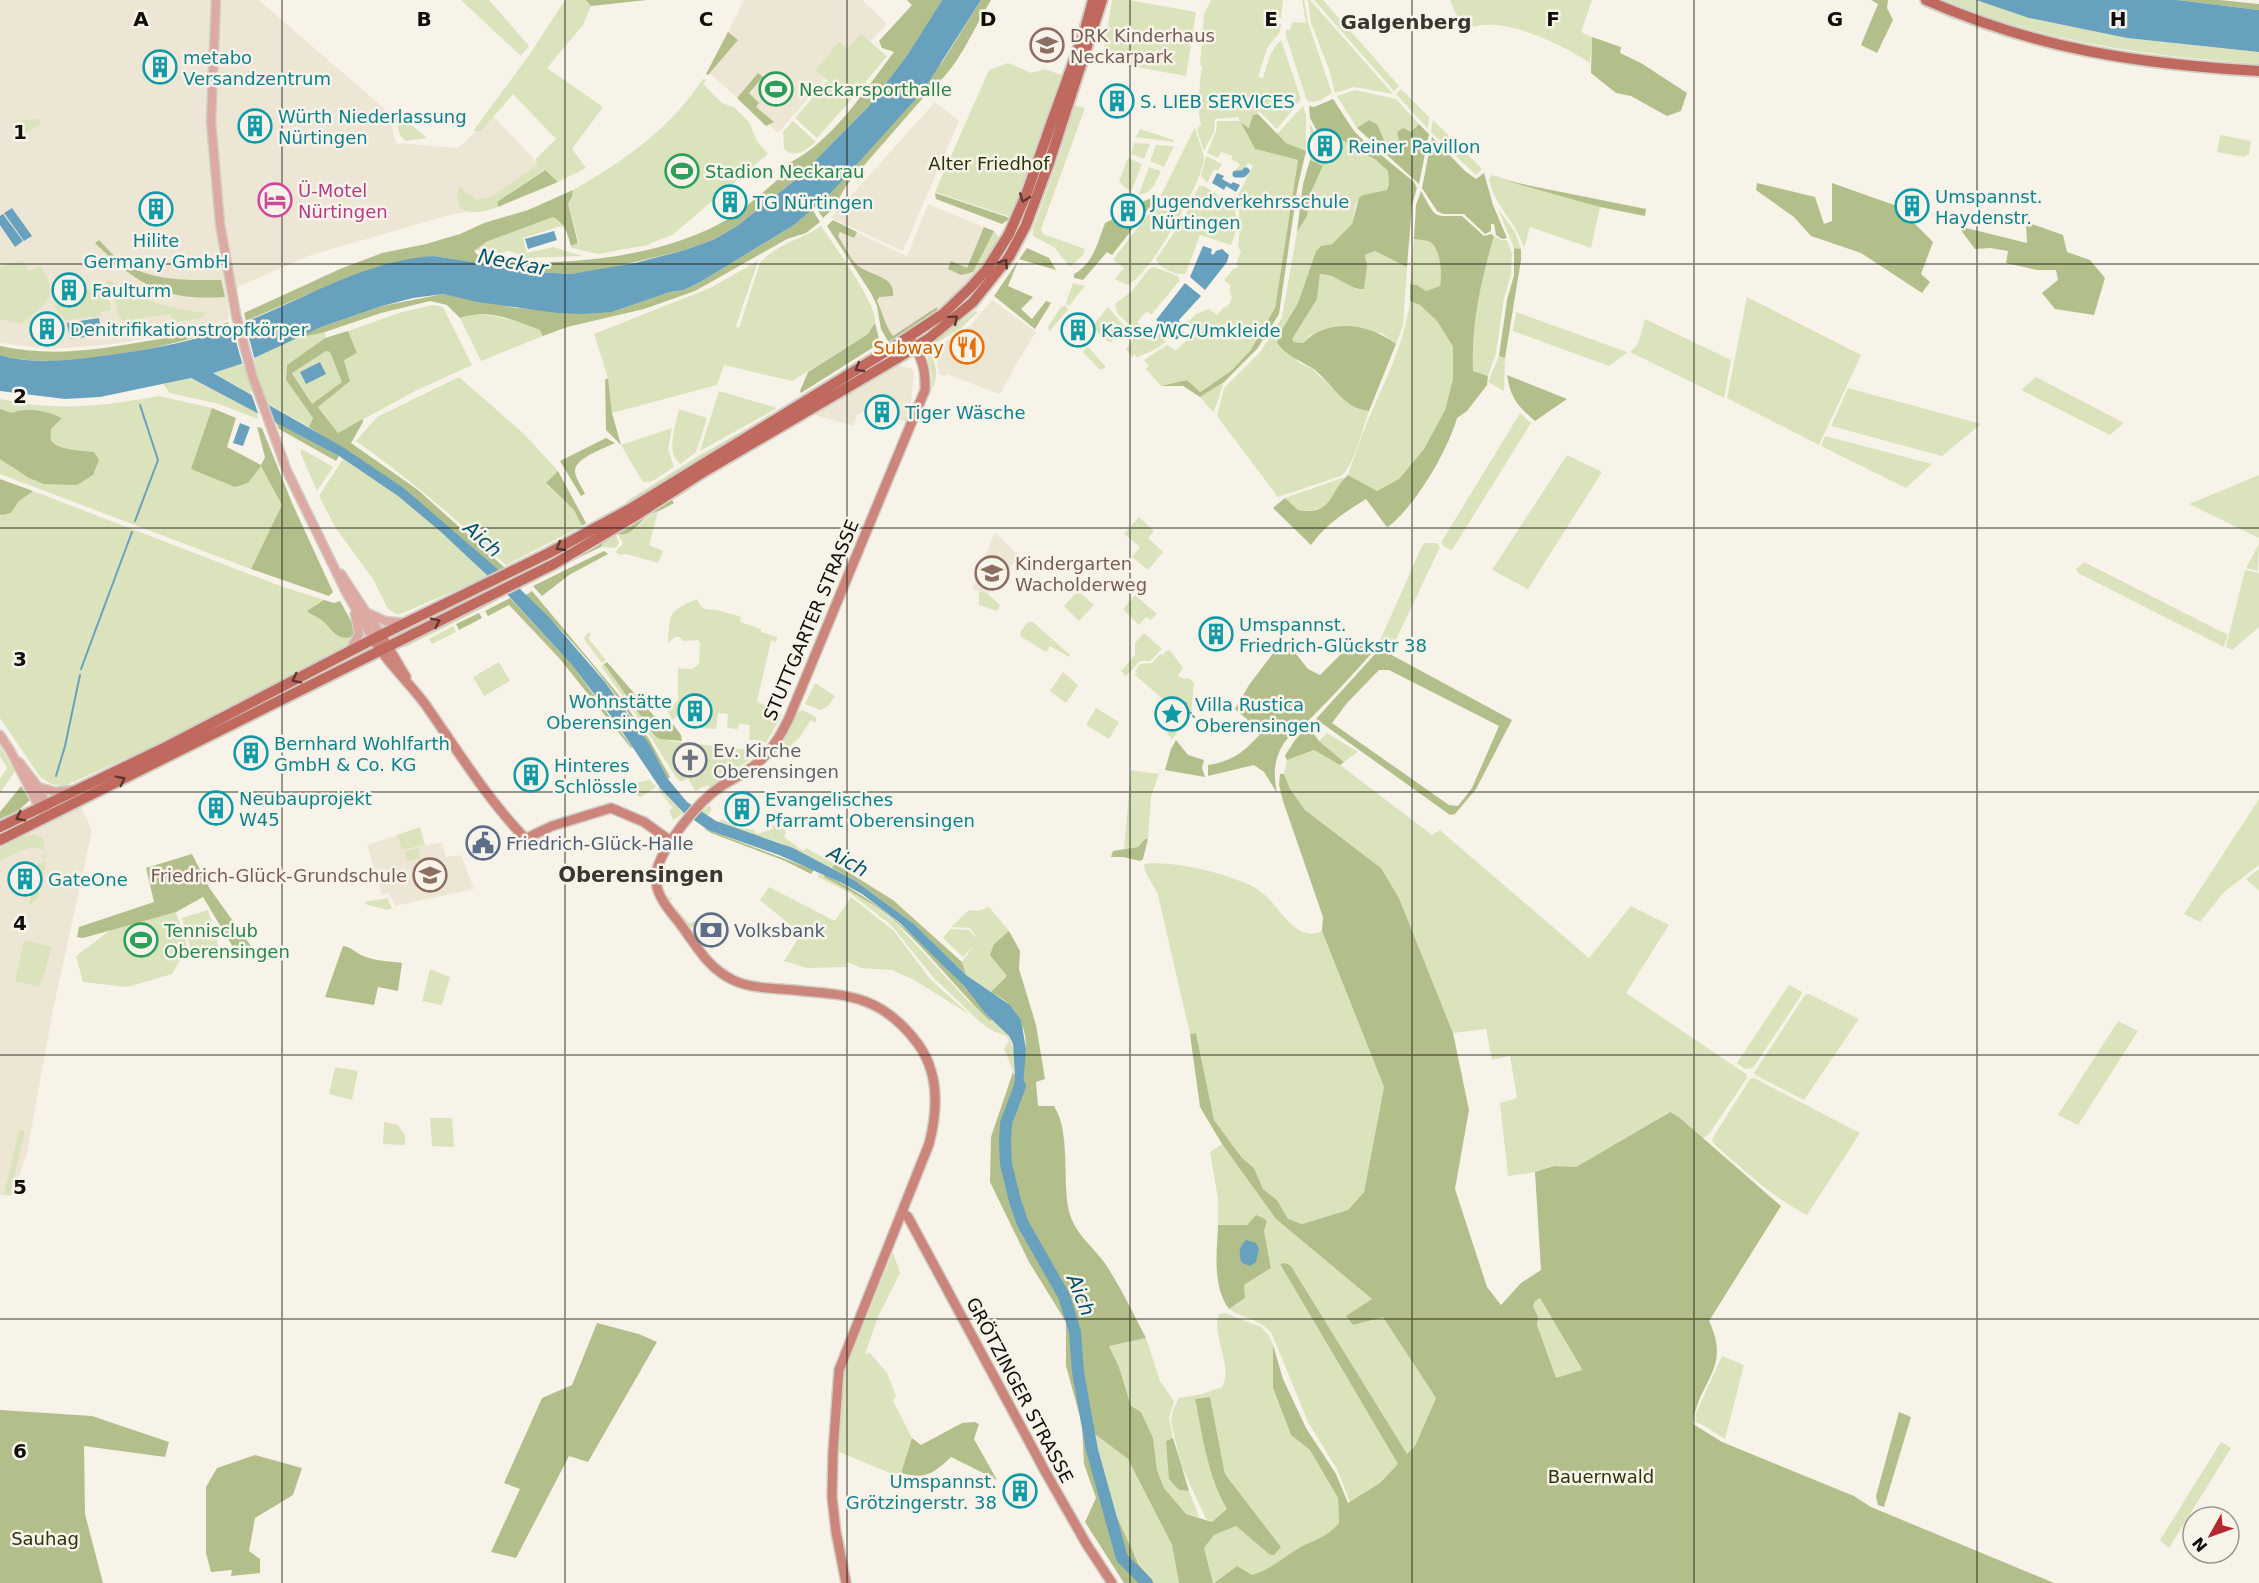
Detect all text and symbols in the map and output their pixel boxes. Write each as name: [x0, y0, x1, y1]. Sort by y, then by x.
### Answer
text: A: [133, 7, 149, 31]
text: B: [416, 7, 432, 31]
text: C: [699, 7, 713, 31]
text: D: [980, 7, 996, 31]
text: E: [1264, 7, 1278, 31]
text: F: [1546, 7, 1560, 31]
text: G: [1827, 7, 1843, 31]
text: H: [2110, 7, 2126, 31]
district label: Galgenberg: [1341, 10, 1471, 34]
place label: DRK Kinderhaus Neckarpark: [1070, 25, 1215, 67]
school or university icon: DRK Kinderhaus Neckarpark: [1029, 27, 1065, 63]
place label: metabo Versandzentrum: [183, 47, 331, 89]
building icon: metabo Versandzentrum: [142, 49, 178, 85]
sports icon: Neckarsporthalle: [758, 71, 794, 107]
place label: Neckarsporthalle: [799, 79, 952, 100]
building icon: S. LIEB SERVICES: [1099, 83, 1135, 119]
place label: S. LIEB SERVICES: [1140, 91, 1295, 112]
place label: Würth Niederlassung Nürtingen: [278, 106, 467, 148]
building icon: Würth Niederlassung Nürtingen: [237, 108, 273, 144]
text: 1: [13, 120, 27, 144]
building icon: Reiner Pavillon: [1307, 128, 1343, 164]
place label: Reiner Pavillon: [1348, 136, 1481, 157]
sports icon: Stadion Neckarau: [664, 153, 700, 189]
park label: Alter Friedhof: [928, 153, 1050, 174]
place label: Stadion Neckarau: [705, 161, 865, 182]
place label: Ü-Motel Nürtingen: [298, 180, 388, 222]
hotel icon: Ü-Motel Nürtingen: [257, 182, 293, 218]
building icon: TG Nürtingen: [712, 184, 748, 220]
place label: Umspannst. Haydenstr.: [1935, 186, 2043, 228]
building icon: Umspannst. Haydenstr.: [1894, 188, 1930, 224]
building icon: Hilite Germany GmbH: [138, 191, 174, 227]
place label: Jugendverkehrsschule Nürtingen: [1150, 191, 1349, 233]
place label: TG Nürtingen: [752, 192, 873, 213]
one-way arrow: [1019, 192, 1031, 203]
building icon: Jugendverkehrsschule Nürtingen: [1110, 193, 1146, 229]
place label: Hilite Germany GmbH: [84, 230, 228, 272]
water label: Neckar: [476, 244, 552, 281]
one-way arrow: [997, 258, 1008, 269]
building icon: Faulturm: [51, 272, 87, 308]
place label: Faulturm: [92, 280, 171, 301]
building icon: Denitrifikationstropfkörper: [29, 311, 65, 347]
building icon: Kasse/WC/Umkleide: [1060, 312, 1096, 348]
one-way arrow: [947, 315, 958, 326]
place label: Denitrifikationstropfkörper: [70, 319, 309, 340]
place label: Kasse/WC/Umkleide: [1101, 320, 1281, 341]
restaurant icon: Subway: [949, 329, 985, 365]
place label: Subway: [873, 337, 944, 358]
one-way arrow: [855, 361, 865, 372]
text: 2: [13, 384, 27, 408]
building icon: Tiger Wäsche: [864, 394, 900, 430]
place label: Tiger Wäsche: [904, 402, 1026, 423]
water label: Aich: [458, 514, 507, 562]
street label: STUTTGARTER STRASSE: [759, 516, 863, 724]
one-way arrow: [556, 539, 566, 551]
place label: Kindergarten Wacholderweg: [1015, 553, 1147, 595]
school or university icon: Kindergarten Wacholderweg: [974, 555, 1010, 591]
place label: Umspannst. Friedrich-Glückstr 38: [1239, 614, 1427, 656]
building icon: Umspannst. Friedrich-Glückstr 38: [1198, 616, 1234, 652]
one-way arrow: [430, 617, 441, 629]
text: 3: [13, 647, 27, 671]
one-way arrow: [292, 672, 303, 683]
place label: Wohnstätte Oberensingen: [546, 691, 672, 733]
building icon: Wohnstätte Oberensingen: [677, 693, 713, 729]
place label: Villa Rustica Oberensingen: [1195, 694, 1321, 736]
place icon: Villa Rustica Oberensingen: [1154, 696, 1190, 732]
place label: Bernhard Wohlfarth GmbH & Co. KG: [274, 733, 450, 775]
building icon: Bernhard Wohlfarth GmbH & Co. KG: [233, 735, 269, 771]
place label: Ev. Kirche Oberensingen: [713, 740, 839, 782]
church icon: Ev. Kirche Oberensingen: [672, 742, 708, 778]
place label: Hinteres Schlössle: [554, 755, 638, 797]
building icon: Hinteres Schlössle: [513, 757, 549, 793]
one-way arrow: [115, 775, 126, 787]
place label: Neubauprojekt W45: [239, 788, 372, 830]
place label: Evangelisches Pfarramt Oberensingen: [765, 789, 975, 831]
building icon: Neubauprojekt W45: [198, 790, 234, 826]
building icon: Evangelisches Pfarramt Oberensingen: [724, 791, 760, 827]
one-way arrow: [15, 810, 26, 821]
public building icon: Friedrich-Glück-Halle: [465, 825, 501, 861]
place label: Friedrich-Glück-Halle: [506, 833, 694, 854]
water label: Aich: [822, 839, 873, 882]
school or university icon: Friedrich-Glück-Grundschule: [412, 857, 448, 893]
building icon: GateOne: [7, 861, 43, 897]
district label: Oberensingen: [558, 863, 724, 887]
place label: Friedrich-Glück-Grundschule: [151, 865, 407, 886]
place label: GateOne: [48, 869, 128, 890]
text: 4: [13, 911, 27, 935]
bank icon: Volksbank: [693, 912, 729, 948]
place label: Tennisclub Oberensingen: [163, 920, 290, 962]
place label: Volksbank: [734, 920, 826, 941]
sports icon: Tennisclub Oberensingen: [123, 922, 159, 958]
text: 5: [13, 1175, 27, 1199]
water label: Aich: [1061, 1269, 1100, 1319]
street label: GRÖTZINGER STRASSE: [962, 1294, 1078, 1486]
text: 6: [13, 1439, 27, 1463]
park label: Bauernwald: [1548, 1466, 1654, 1487]
place label: Umspannst. Grötzingerstr. 38: [846, 1471, 997, 1513]
building icon: Umspannst. Grötzingerstr. 38: [1002, 1473, 1038, 1509]
north arrow: [2181, 1505, 2241, 1565]
park label: Sauhag: [11, 1528, 79, 1549]
text: N: [2188, 1533, 2211, 1556]

